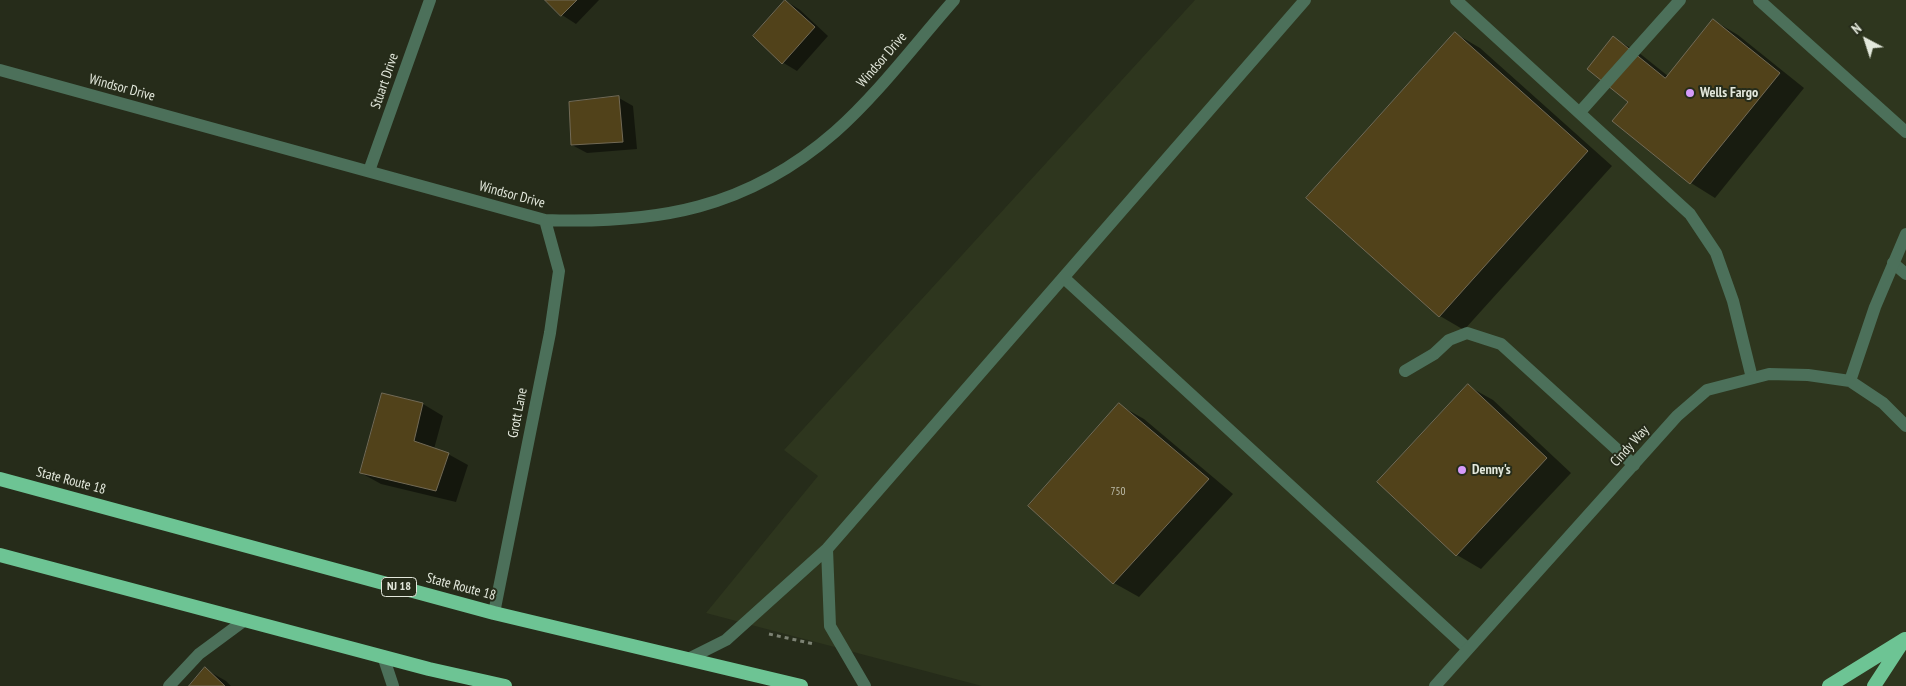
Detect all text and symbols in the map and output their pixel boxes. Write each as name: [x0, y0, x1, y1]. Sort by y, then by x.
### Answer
north arrow: [1841, 15, 1891, 65]
text: N: [1848, 19, 1865, 38]
street label: Windsor Drive: [853, 29, 911, 91]
street label: Stuart Drive: [368, 51, 402, 111]
street label: Windsor Drive: [87, 71, 157, 105]
place label: Wells Fargo: [1700, 85, 1758, 101]
marker: Wells Fargo: [1684, 87, 1696, 99]
street label: Windsor Drive: [477, 178, 547, 212]
street label: Grott Lane: [505, 387, 531, 439]
street label: Cindy Way: [1607, 422, 1653, 470]
place label: Denny's: [1472, 462, 1511, 478]
street label: State Route 18: [34, 464, 108, 498]
marker: Denny's: [1456, 464, 1468, 476]
house number: 750: [1111, 485, 1125, 499]
street label: State Route 18: [424, 570, 498, 604]
road number: NJ 18: [382, 578, 416, 596]

